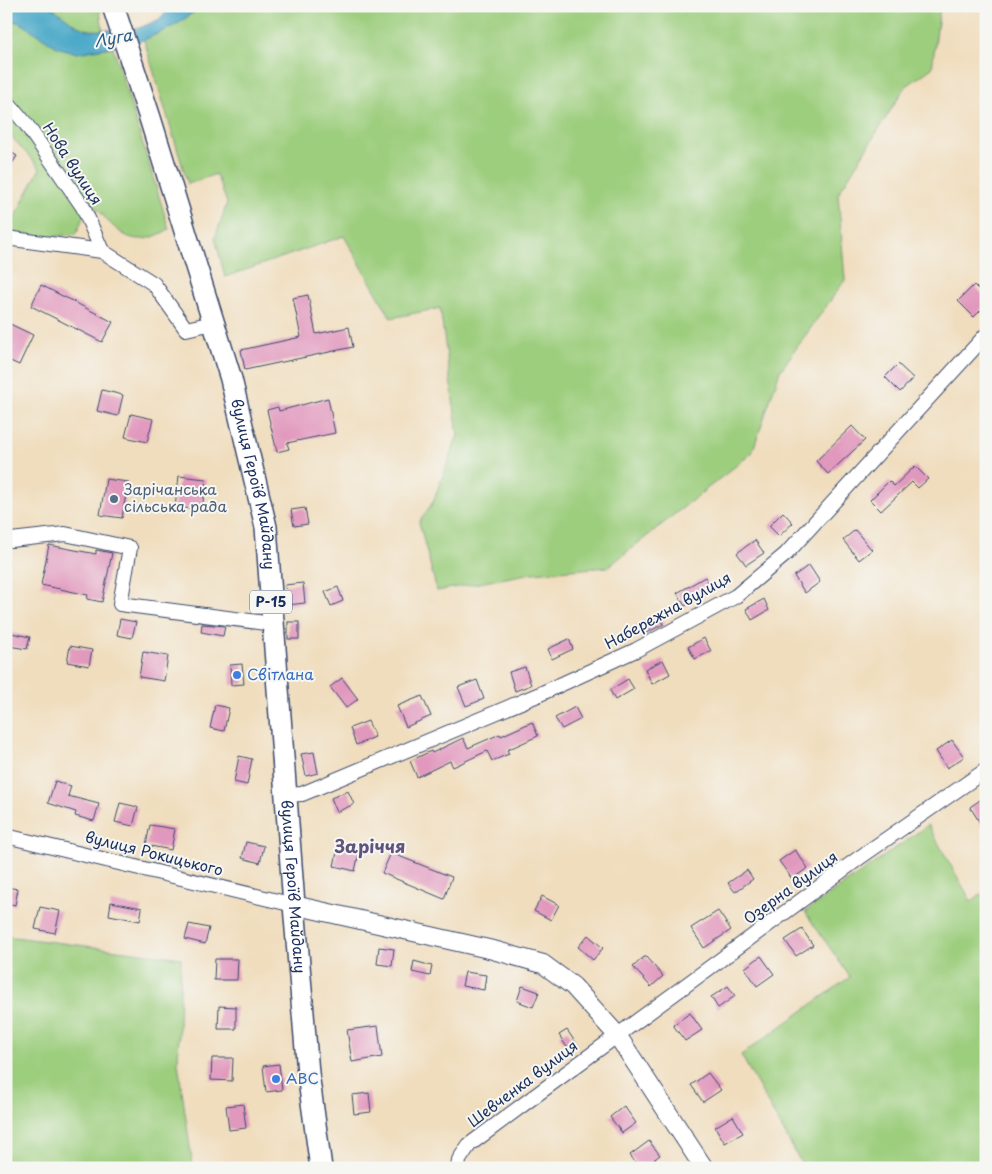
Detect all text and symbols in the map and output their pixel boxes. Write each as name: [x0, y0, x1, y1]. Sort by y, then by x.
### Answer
water label: Луга: [92, 22, 135, 52]
street label: Нова вулиця: [38, 117, 109, 209]
street label: вулиця Героїв Майдану: [226, 396, 282, 570]
place label: Зарічанська сільська рада: [124, 477, 227, 517]
marker: Зарічанська сільська рада: [108, 493, 120, 505]
street label: Набережна вулиця: [600, 565, 735, 654]
road number: Р-15: [250, 590, 292, 614]
place label: Світлана: [247, 662, 314, 685]
marker: Світлана: [231, 669, 243, 681]
street label: вулиця Героїв Майдану: [276, 799, 313, 974]
street label: вулиця Рокицького: [83, 824, 226, 881]
district label: Заріччя: [334, 832, 405, 859]
street label: Озерна вулиця: [738, 845, 842, 929]
street label: Шевченка вулиця: [462, 1034, 582, 1132]
place label: ABC: [286, 1066, 319, 1089]
marker: ABC: [270, 1073, 282, 1085]

